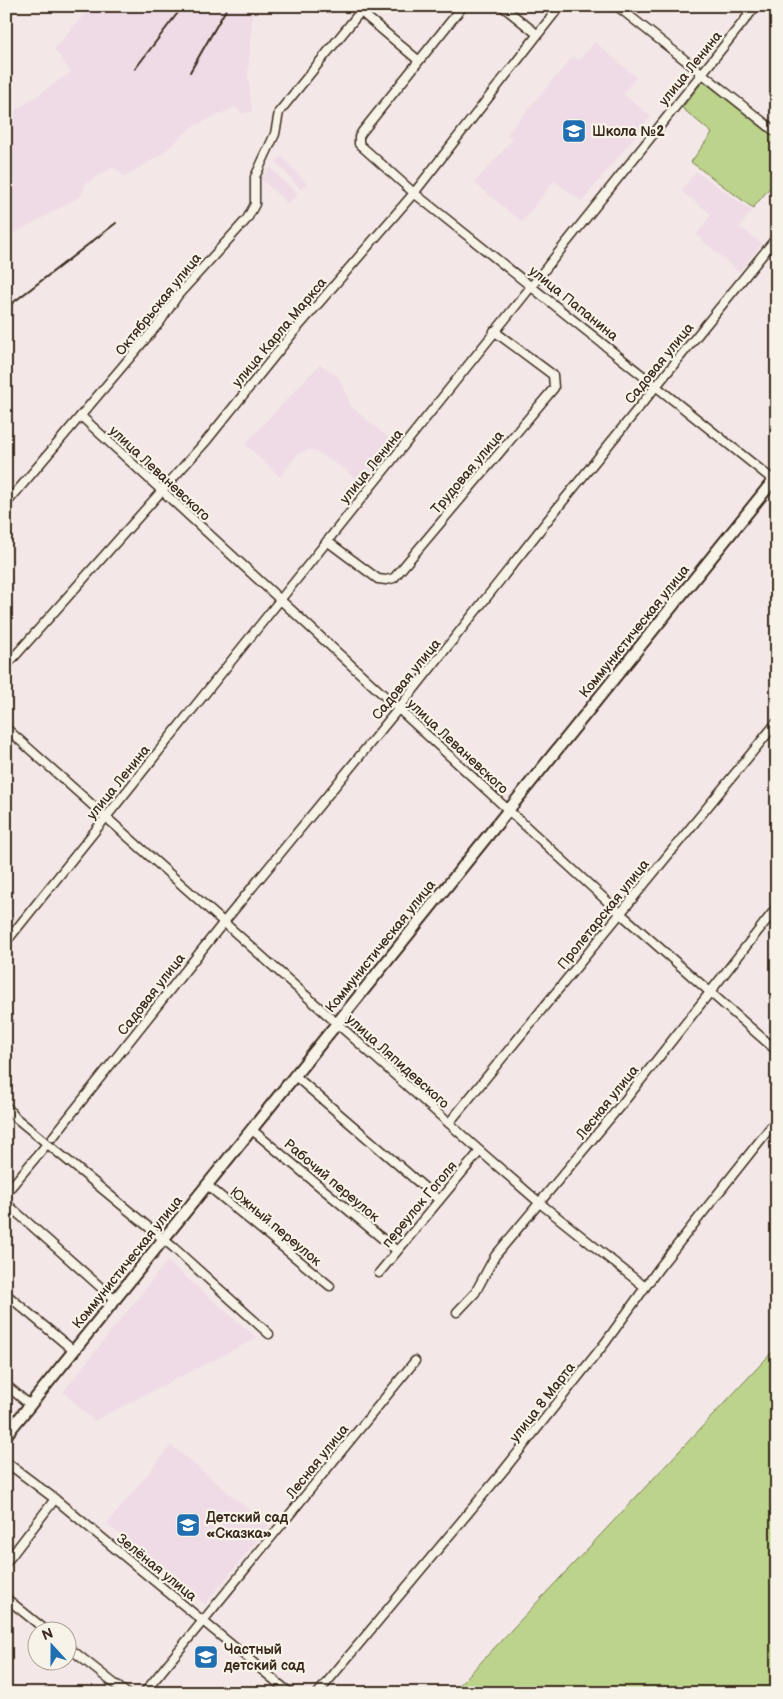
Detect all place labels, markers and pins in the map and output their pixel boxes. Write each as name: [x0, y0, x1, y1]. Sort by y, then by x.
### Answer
school or university icon: Школа №2: [561, 118, 587, 144]
place label: Школа №2: [592, 123, 665, 140]
place label: Детский сад «Сказка»: [206, 1509, 289, 1542]
school or university icon: Детский сад «Сказка»: [175, 1512, 201, 1538]
place label: Частный детский сад: [223, 1641, 305, 1674]
school or university icon: Частный детский сад: [193, 1644, 219, 1670]

